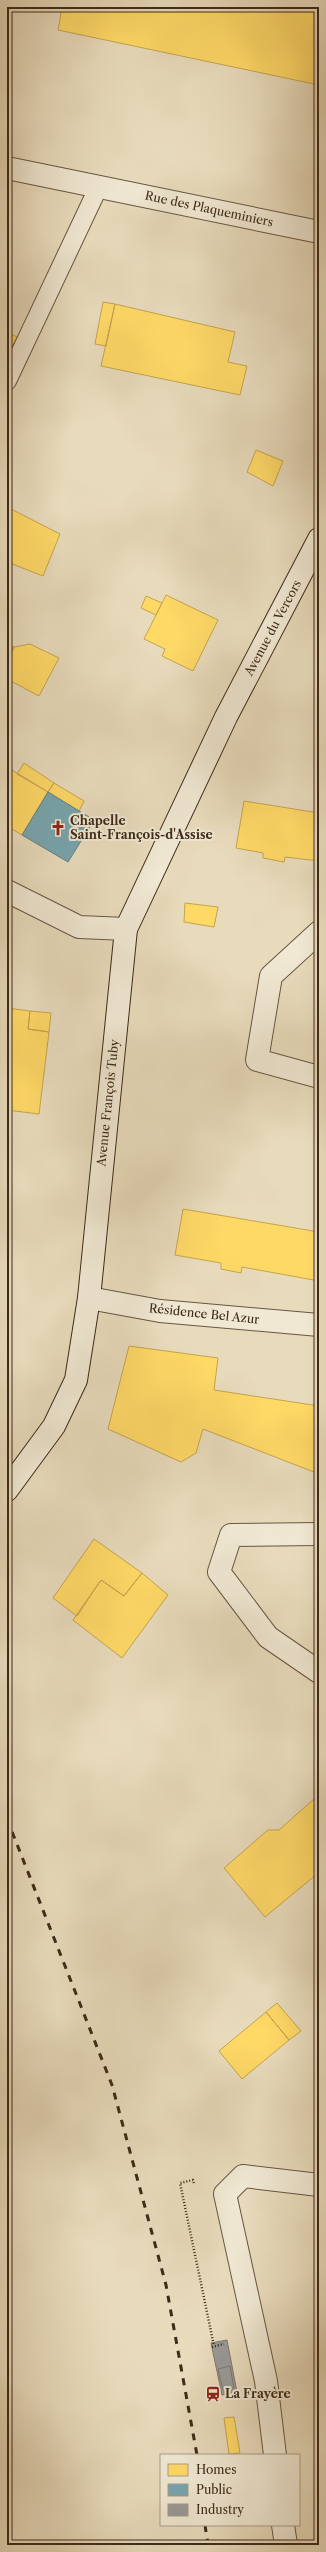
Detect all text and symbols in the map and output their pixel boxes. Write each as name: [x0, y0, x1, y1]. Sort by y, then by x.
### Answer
street label: Rue des Plaqueminiers: [144, 188, 275, 229]
street label: Avenue du Vercors: [240, 577, 304, 679]
place label: Chapelle Saint-François-d'Assise: [70, 813, 213, 842]
church icon: Chapelle Saint-François-d'Assise: [49, 819, 67, 837]
street label: Avenue François Tuby: [93, 1038, 122, 1168]
street label: Résidence Bel Azur: [148, 1300, 260, 1327]
station icon: La Frayère: [204, 2385, 222, 2403]
place label: La Frayère: [225, 2386, 291, 2401]
legend: [160, 2454, 300, 2526]
text: Homes: [196, 2462, 236, 2477]
text: Public: [196, 2482, 232, 2497]
text: Industry: [196, 2502, 244, 2517]

